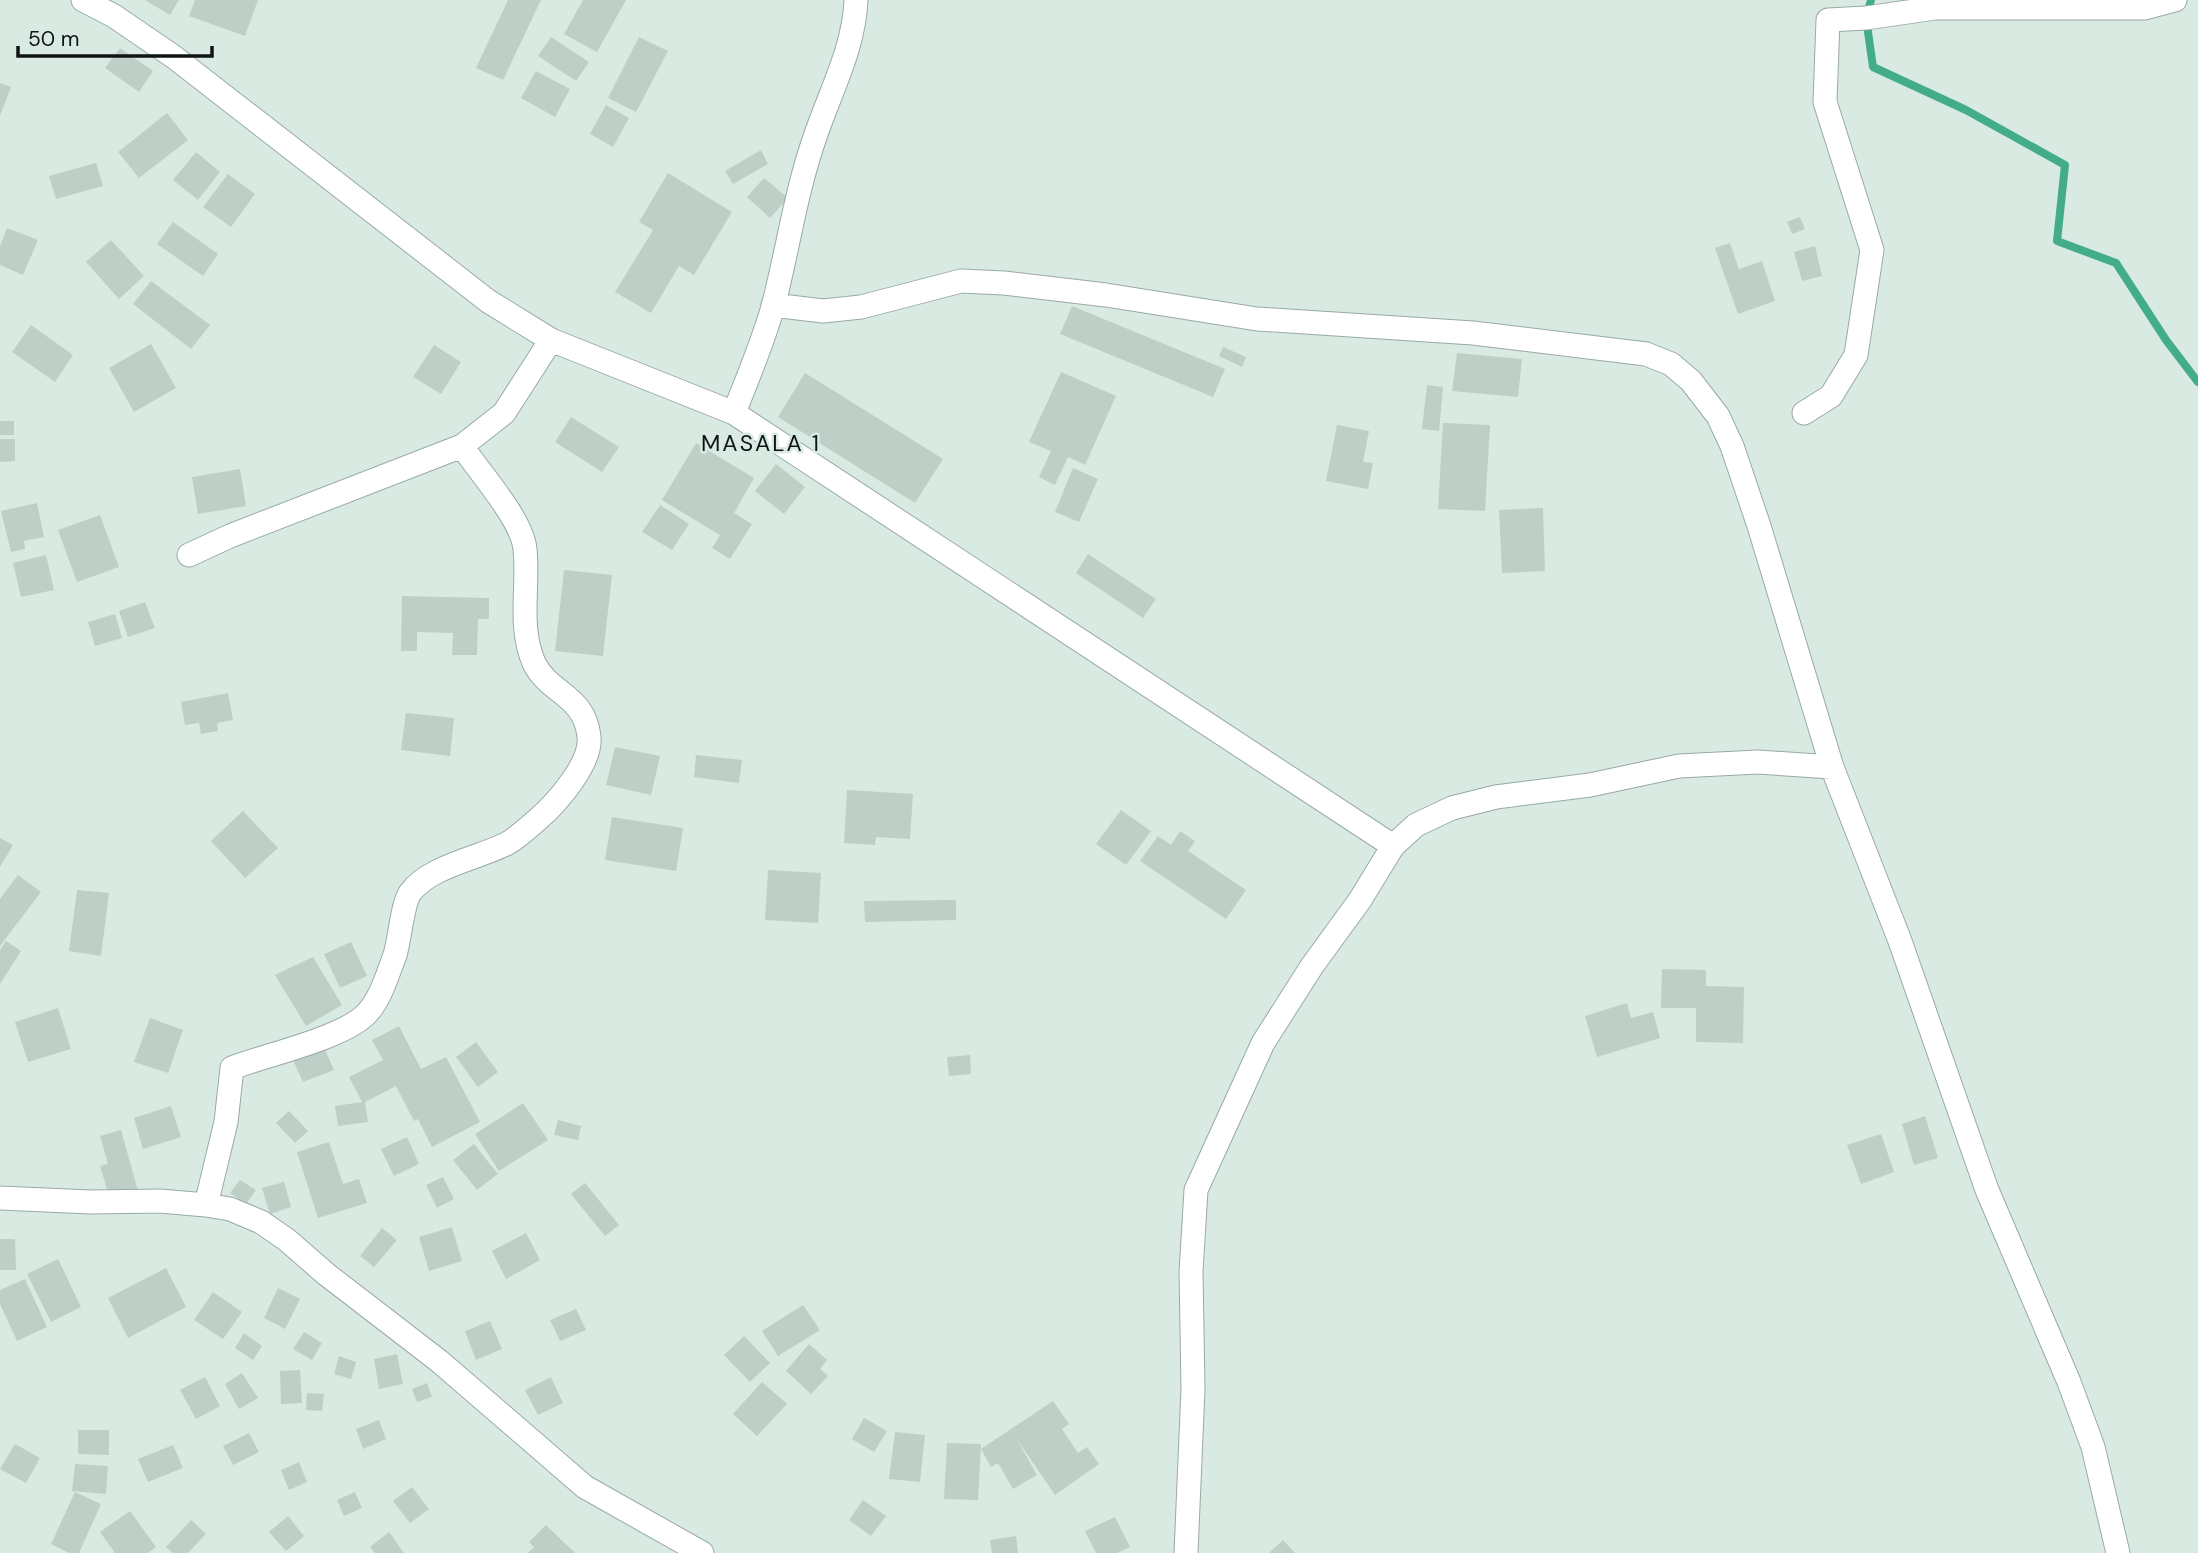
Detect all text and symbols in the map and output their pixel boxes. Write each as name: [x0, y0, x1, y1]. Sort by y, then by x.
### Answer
scale bar: [18, 14, 212, 58]
text: 50 m: [28, 25, 79, 53]
district label: MASALA 1: [701, 428, 821, 458]

